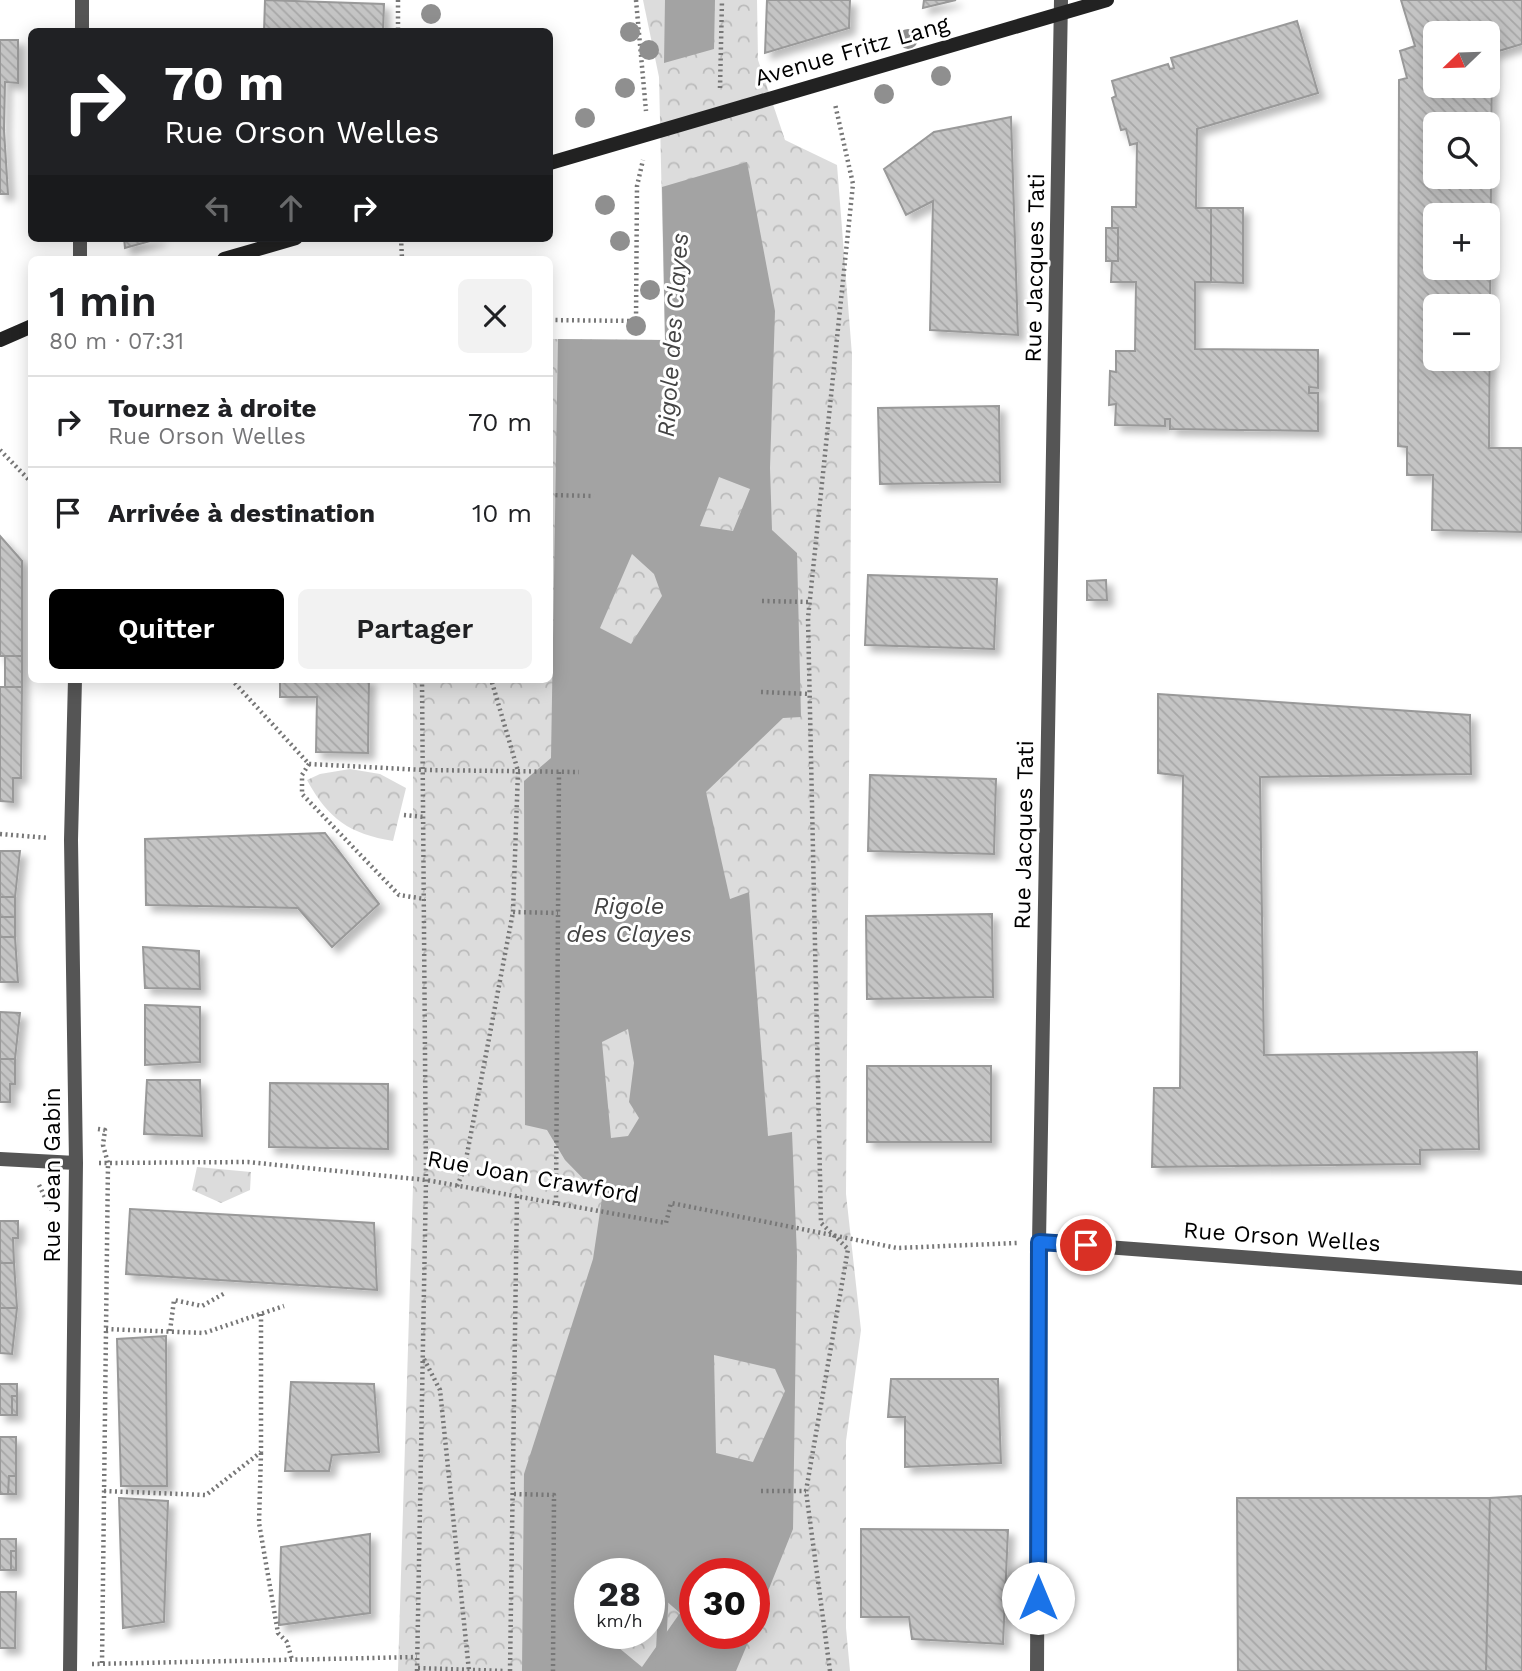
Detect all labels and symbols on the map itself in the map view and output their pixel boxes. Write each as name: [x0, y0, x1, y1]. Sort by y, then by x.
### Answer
street label: Avenue Fritz Lang: [752, 10, 953, 92]
north arrow: [1423, 21, 1500, 98]
street label: Rue Jacques Tati: [1020, 173, 1050, 363]
water label: Rigole des Clayes: [652, 232, 694, 438]
street label: Rue Jacques Tati: [1009, 740, 1039, 930]
water label: Rigole des Clayes: [566, 892, 692, 948]
street label: Rue Jean Gabin: [39, 1087, 66, 1263]
street label: Rue Joan Crawford: [425, 1145, 641, 1209]
pin: [1056, 1215, 1116, 1275]
street label: Rue Orson Welles: [1182, 1217, 1382, 1257]
speed limit sign: 30: [679, 1558, 770, 1649]
position arrow: [1001, 1561, 1075, 1635]

